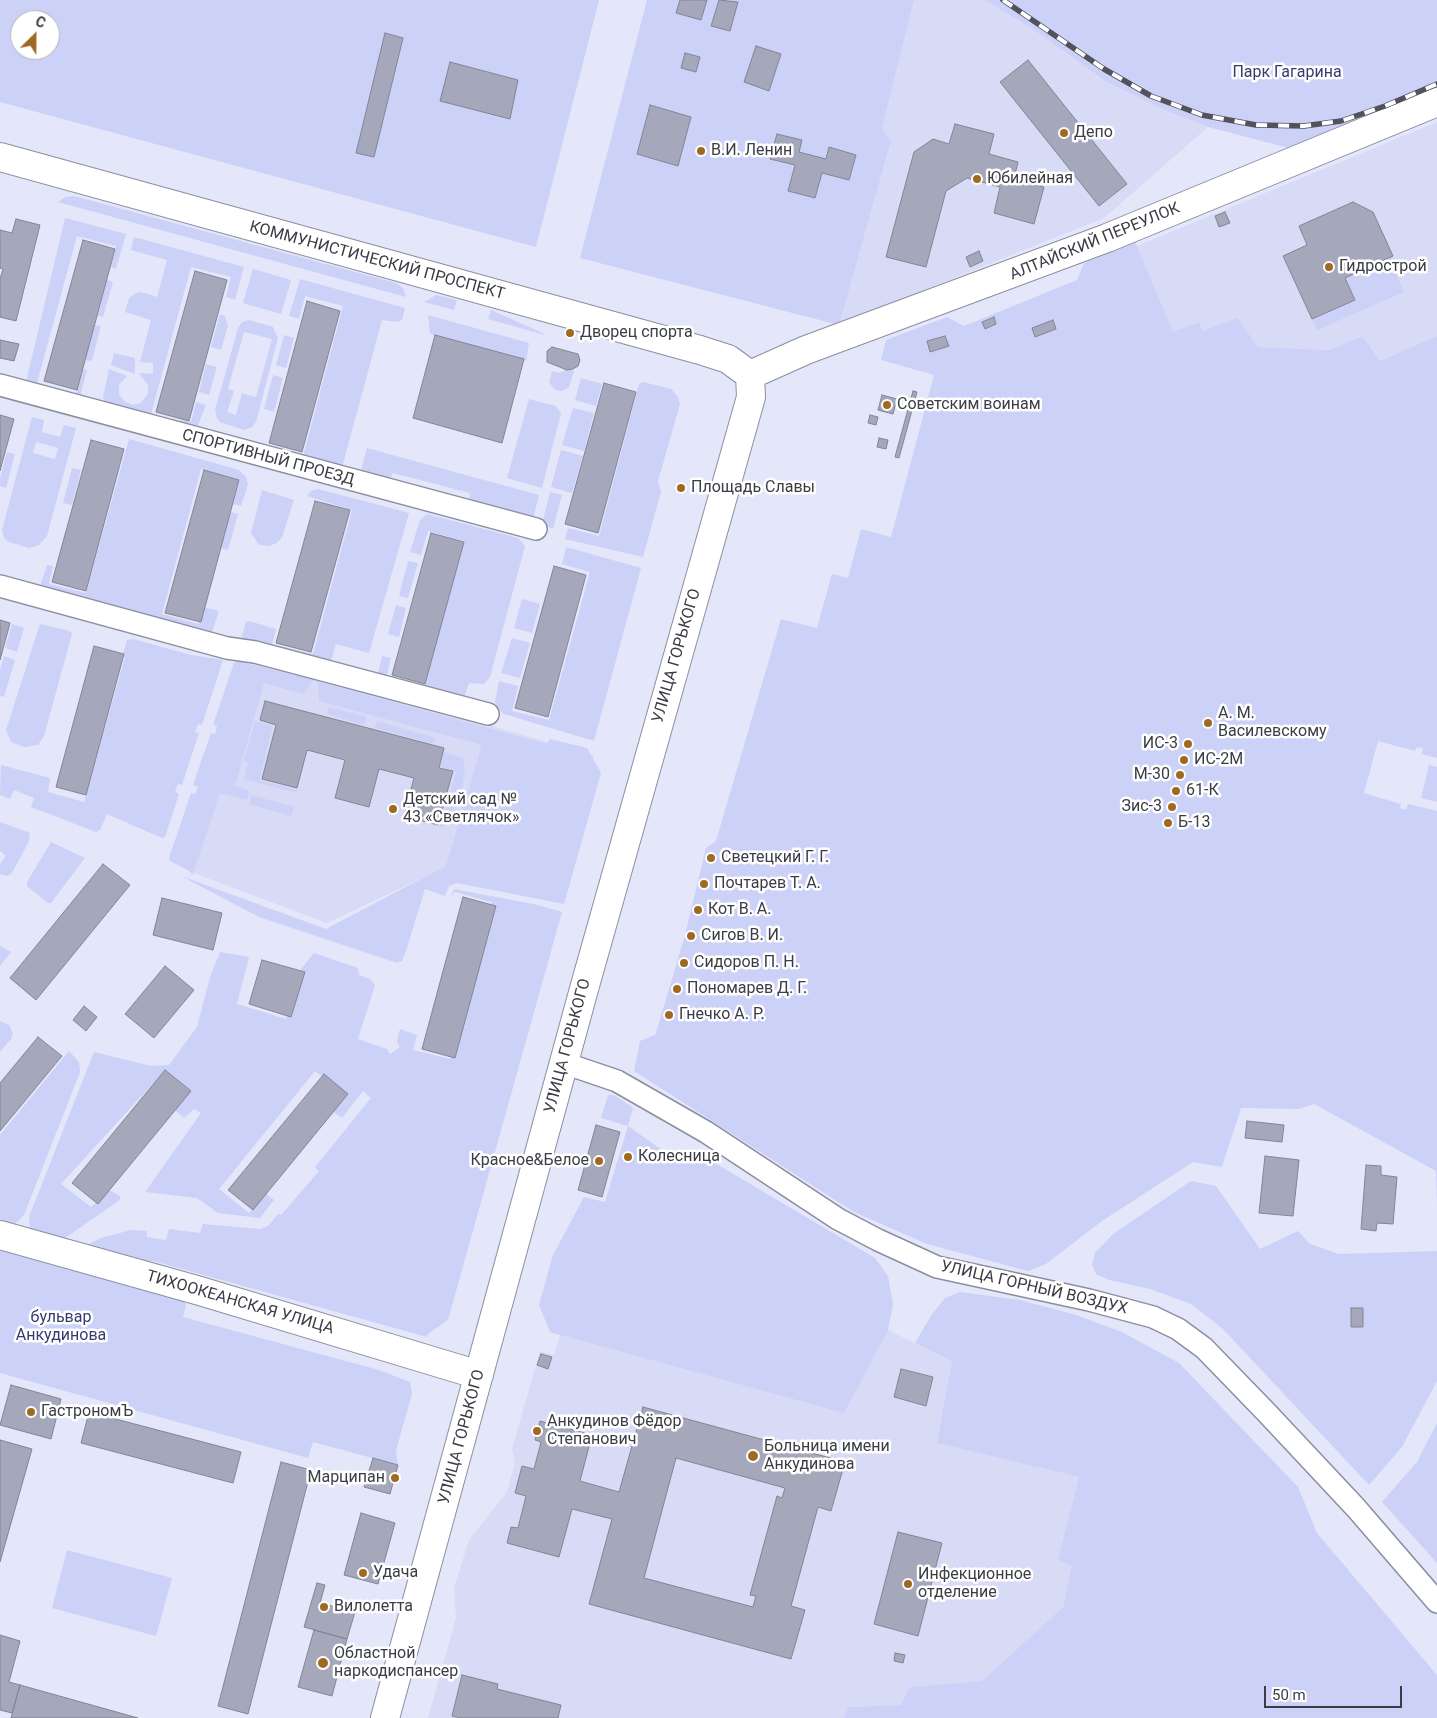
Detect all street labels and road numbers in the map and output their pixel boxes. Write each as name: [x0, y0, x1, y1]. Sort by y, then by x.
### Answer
street label: АЛТАЙСКИЙ ПЕРЕУЛОК: [1007, 199, 1183, 285]
street label: КОММУНИСТИЧЕСКИЙ ПРОСПЕКТ: [247, 218, 507, 304]
street label: СПОРТИВНЫЙ ПРОЕЗД: [180, 426, 356, 490]
street label: УЛИЦА ГОРЬКОГО: [649, 587, 705, 725]
street label: УЛИЦА ГОРЬКОГО: [541, 977, 595, 1115]
street label: УЛИЦА ГОРНЫЙ ВОЗДУХ: [939, 1257, 1129, 1319]
street label: ТИХООКЕАНСКАЯ УЛИЦА: [144, 1267, 336, 1339]
street label: УЛИЦА ГОРЬКОГО: [435, 1368, 489, 1506]

